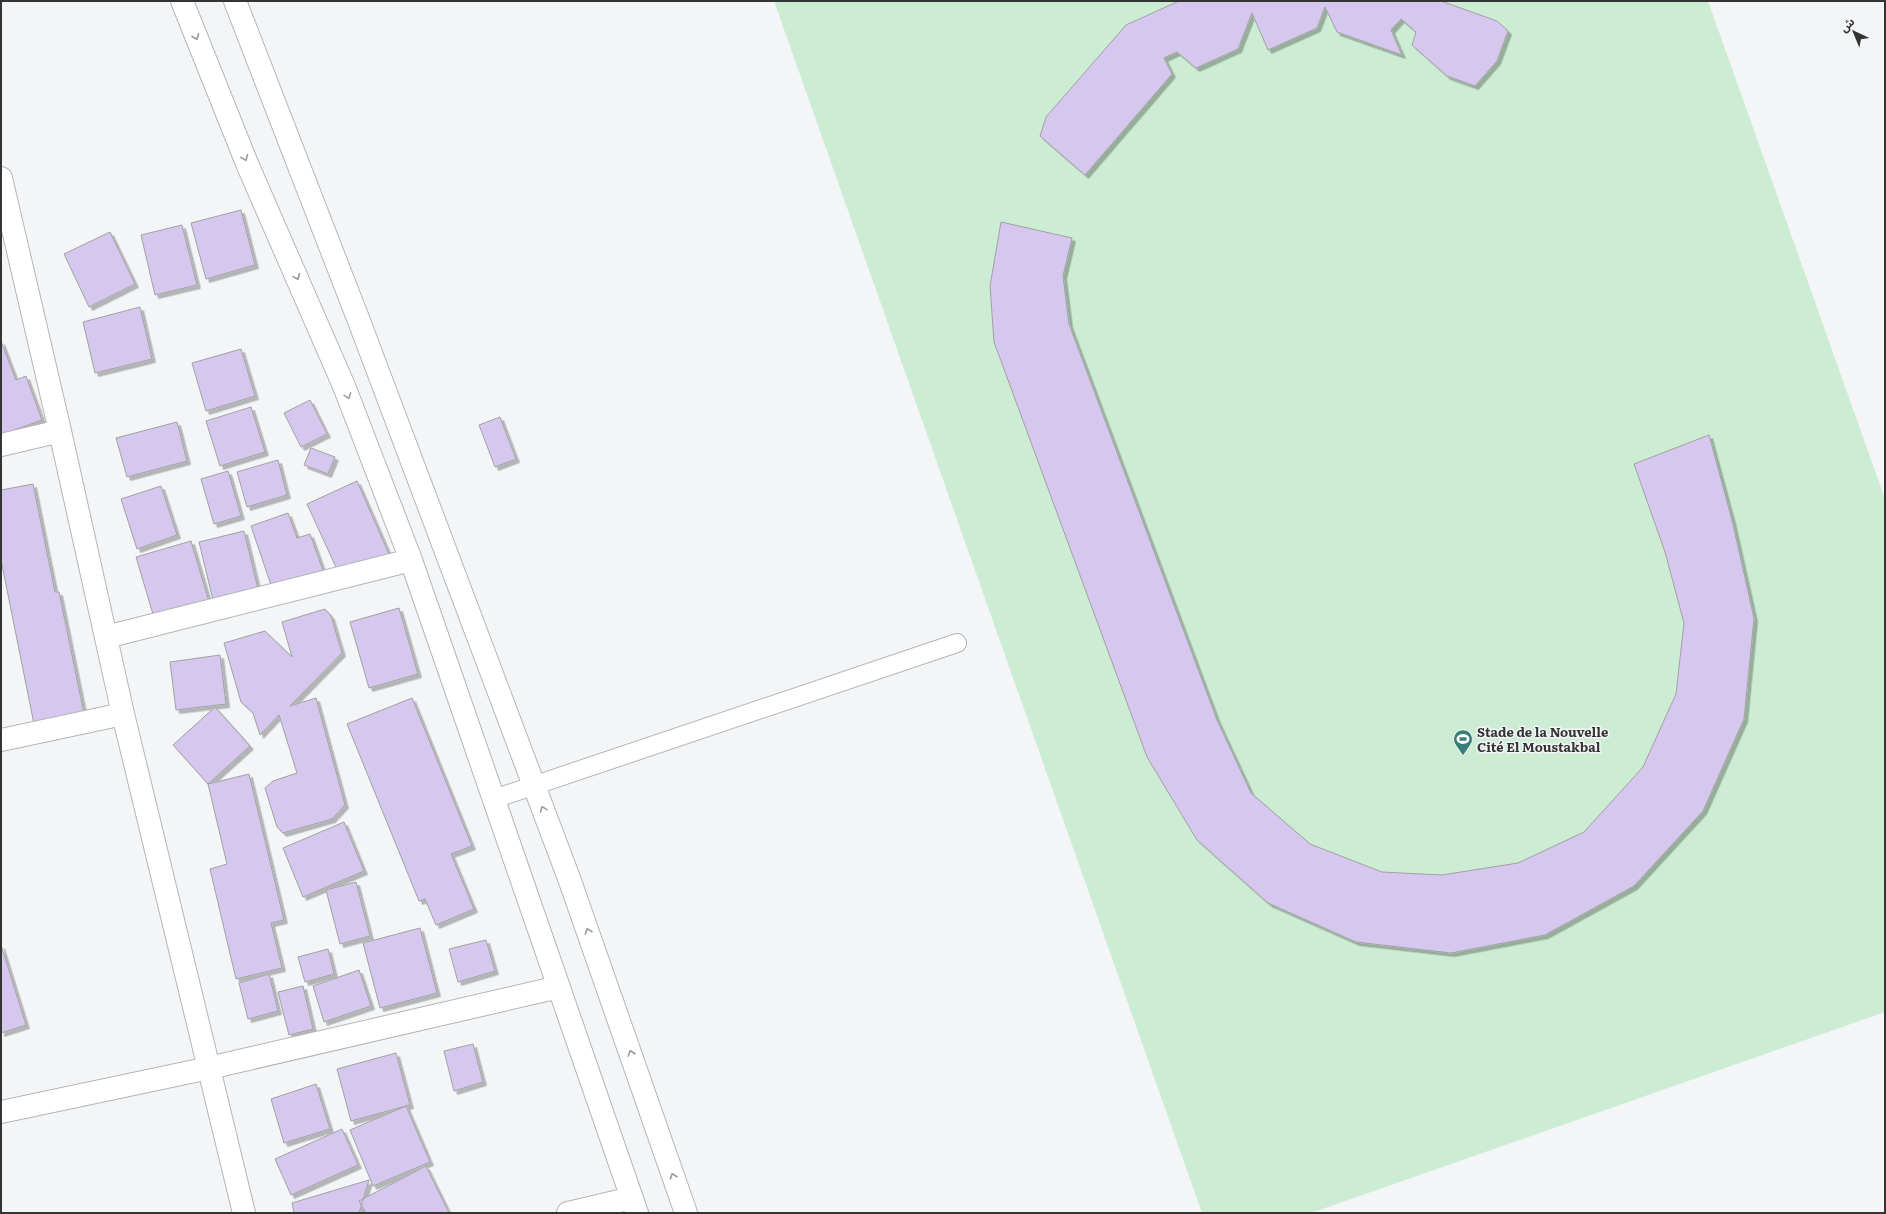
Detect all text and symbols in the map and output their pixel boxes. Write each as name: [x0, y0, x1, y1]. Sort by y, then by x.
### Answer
north arrow: [1834, 12, 1874, 52]
text: ش: [1835, 13, 1857, 35]
one-way arrow: [192, 34, 200, 41]
one-way arrow: [240, 153, 248, 161]
one-way arrow: [292, 273, 300, 280]
one-way arrow: [344, 393, 352, 400]
place label: Stade de la Nouvelle Cité El Moustakbal: [1477, 722, 1608, 756]
sports icon: Stade de la Nouvelle Cité El Moustakbal: [1452, 728, 1474, 756]
one-way arrow: [539, 805, 547, 812]
one-way arrow: [584, 927, 592, 934]
one-way arrow: [627, 1050, 635, 1057]
one-way arrow: [670, 1173, 678, 1180]

